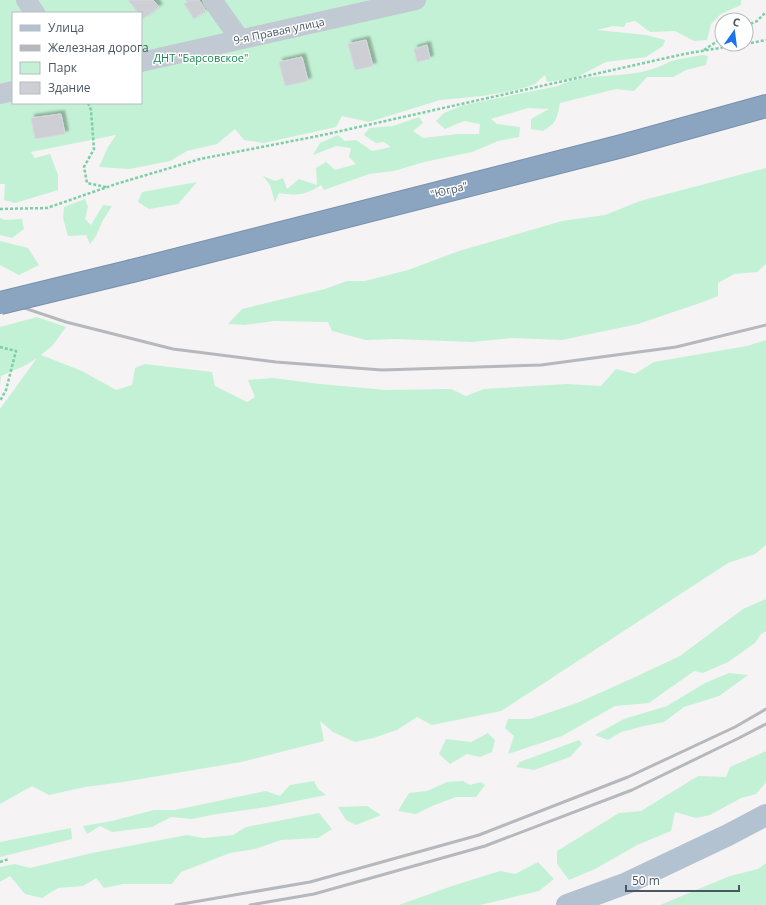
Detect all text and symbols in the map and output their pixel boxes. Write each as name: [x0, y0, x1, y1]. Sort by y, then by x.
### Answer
legend: [12, 12, 142, 104]
north arrow: [714, 12, 754, 52]
street label: 9-я Правая улица: [232, 14, 326, 47]
text: С: [731, 14, 742, 30]
text: Улица: [48, 19, 84, 36]
text: Железная дорога: [48, 39, 149, 56]
park label: ДНТ "Барсовское": [154, 50, 248, 65]
text: Парк: [48, 59, 78, 76]
text: Здание: [48, 79, 91, 96]
street label: "Югра": [429, 178, 469, 201]
scale bar: [626, 867, 739, 893]
text: 50 m: [632, 872, 660, 889]

